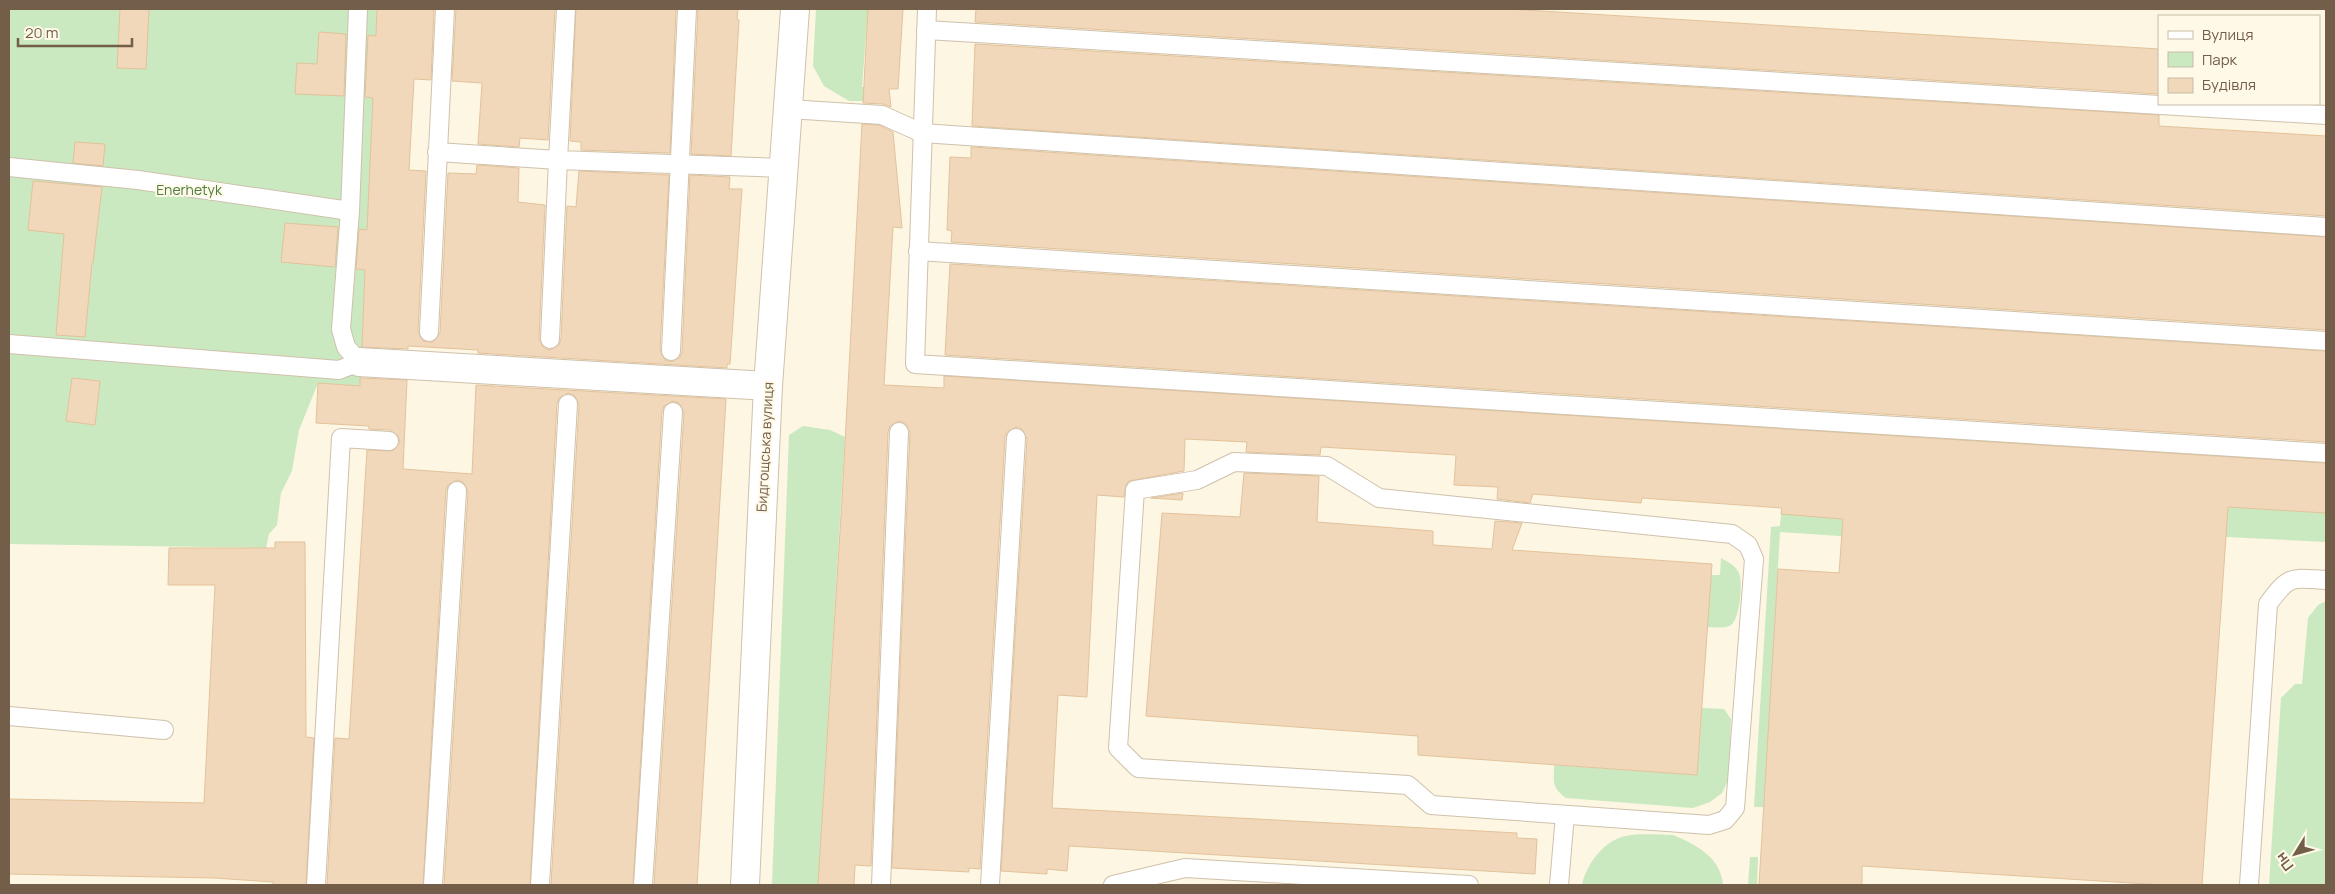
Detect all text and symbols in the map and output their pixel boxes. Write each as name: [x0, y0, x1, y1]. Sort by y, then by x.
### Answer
scale bar: [18, 15, 131, 47]
legend: [2158, 15, 2320, 105]
text: 20 m: [25, 22, 58, 43]
text: Вулиця: [2202, 24, 2254, 45]
text: Парк: [2202, 49, 2238, 70]
text: Будівля: [2202, 74, 2256, 95]
park label: Enerhetyk: [156, 180, 223, 199]
street label: Бидгощська вулиця: [752, 382, 777, 512]
north arrow: [2270, 829, 2320, 879]
text: Пн: [2271, 849, 2297, 875]

